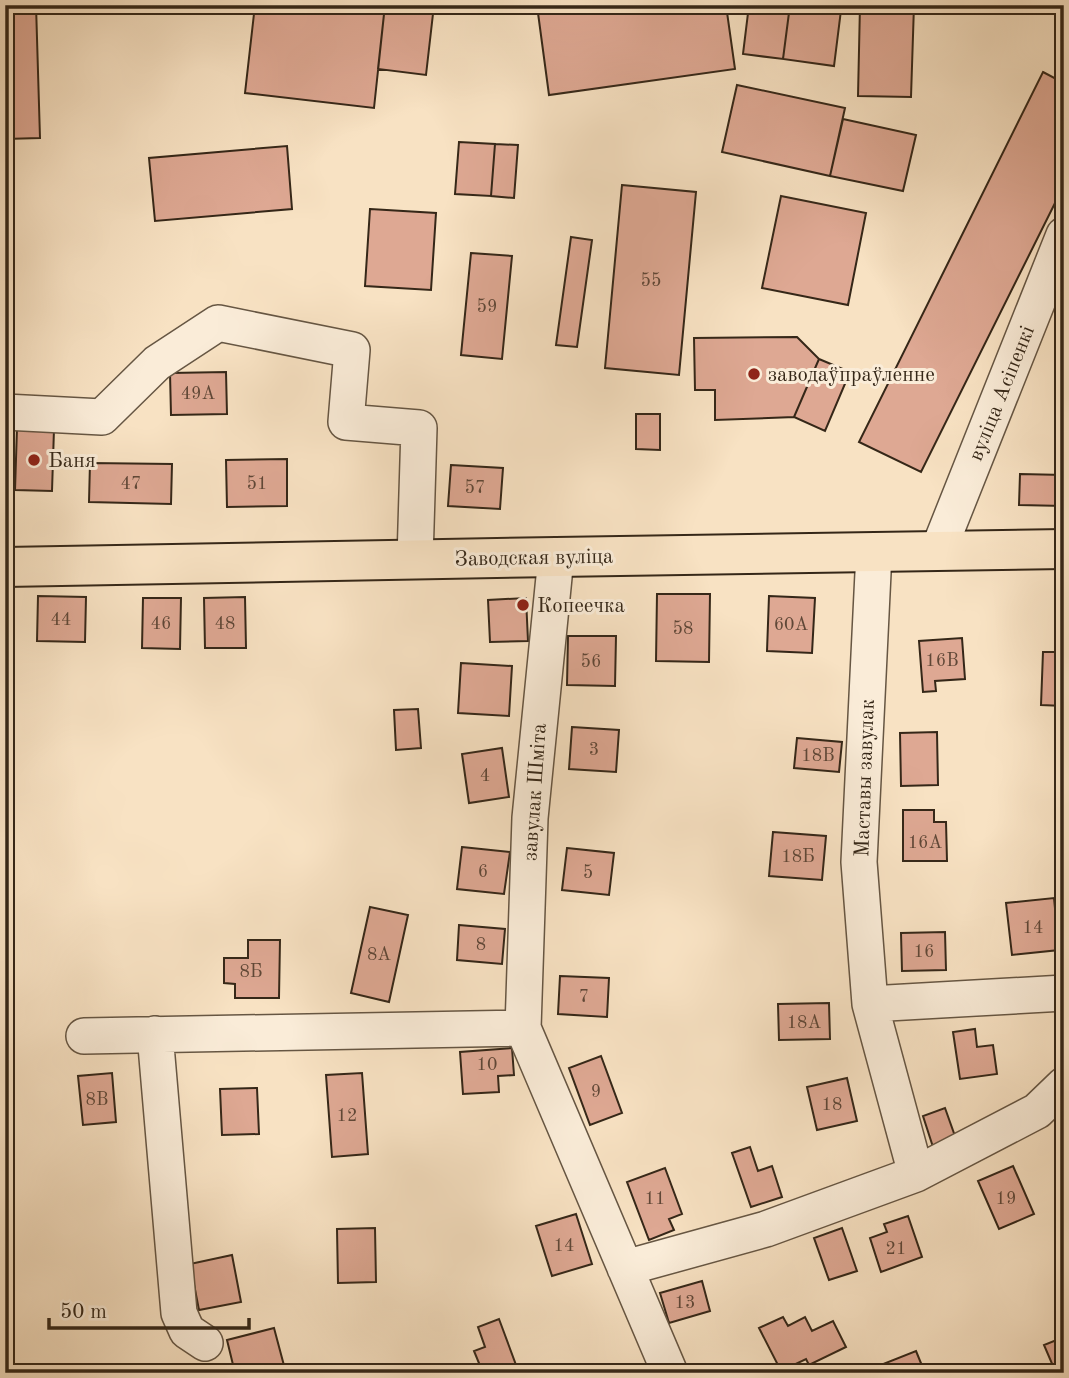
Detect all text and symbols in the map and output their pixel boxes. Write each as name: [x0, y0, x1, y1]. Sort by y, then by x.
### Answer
house number: 55: [641, 272, 661, 290]
house number: 59: [477, 298, 497, 316]
street label: вуліца Асіпенкі: [966, 323, 1039, 464]
place label: заводаўпраўленне: [768, 365, 935, 386]
marker: заводаўпраўленне: [746, 366, 762, 382]
house number: 49А: [181, 385, 216, 403]
place label: Баня: [48, 451, 96, 472]
marker: Баня: [26, 452, 42, 468]
house number: 47: [121, 475, 141, 493]
house number: 51: [247, 475, 267, 493]
house number: 57: [465, 479, 485, 497]
street label: Заводская вуліца: [454, 547, 614, 570]
place label: Копеечка: [537, 596, 625, 617]
marker: Копеечка: [515, 597, 531, 613]
house number: 44: [51, 611, 71, 629]
house number: 46: [151, 615, 171, 633]
house number: 48: [215, 615, 235, 633]
house number: 60А: [774, 616, 809, 634]
house number: 58: [673, 620, 693, 638]
house number: 16В: [925, 652, 959, 670]
house number: 56: [581, 653, 601, 671]
street label: Маставы завулак: [852, 698, 879, 858]
street label: завулак Шміта: [520, 722, 551, 862]
house number: 3: [589, 741, 599, 759]
house number: 18В: [801, 747, 835, 765]
house number: 4: [480, 767, 490, 785]
house number: 16А: [908, 834, 943, 852]
house number: 18Б: [781, 848, 815, 866]
house number: 6: [478, 863, 488, 881]
house number: 5: [583, 864, 593, 882]
house number: 14: [1023, 919, 1043, 937]
house number: 8: [476, 936, 486, 954]
house number: 16: [914, 943, 934, 961]
house number: 8А: [367, 946, 391, 964]
house number: 8Б: [239, 963, 263, 981]
house number: 7: [579, 988, 589, 1006]
house number: 18А: [787, 1014, 822, 1032]
house number: 10: [477, 1056, 497, 1074]
house number: 9: [591, 1083, 601, 1101]
house number: 8В: [86, 1091, 108, 1109]
house number: 18: [822, 1096, 842, 1114]
house number: 12: [337, 1107, 357, 1125]
house number: 11: [645, 1190, 665, 1208]
house number: 19: [996, 1190, 1016, 1208]
house number: 14: [554, 1237, 574, 1255]
house number: 21: [886, 1240, 906, 1258]
scale bar: [49, 1287, 248, 1331]
house number: 13: [675, 1294, 695, 1312]
text: 50 m: [60, 1302, 107, 1323]

